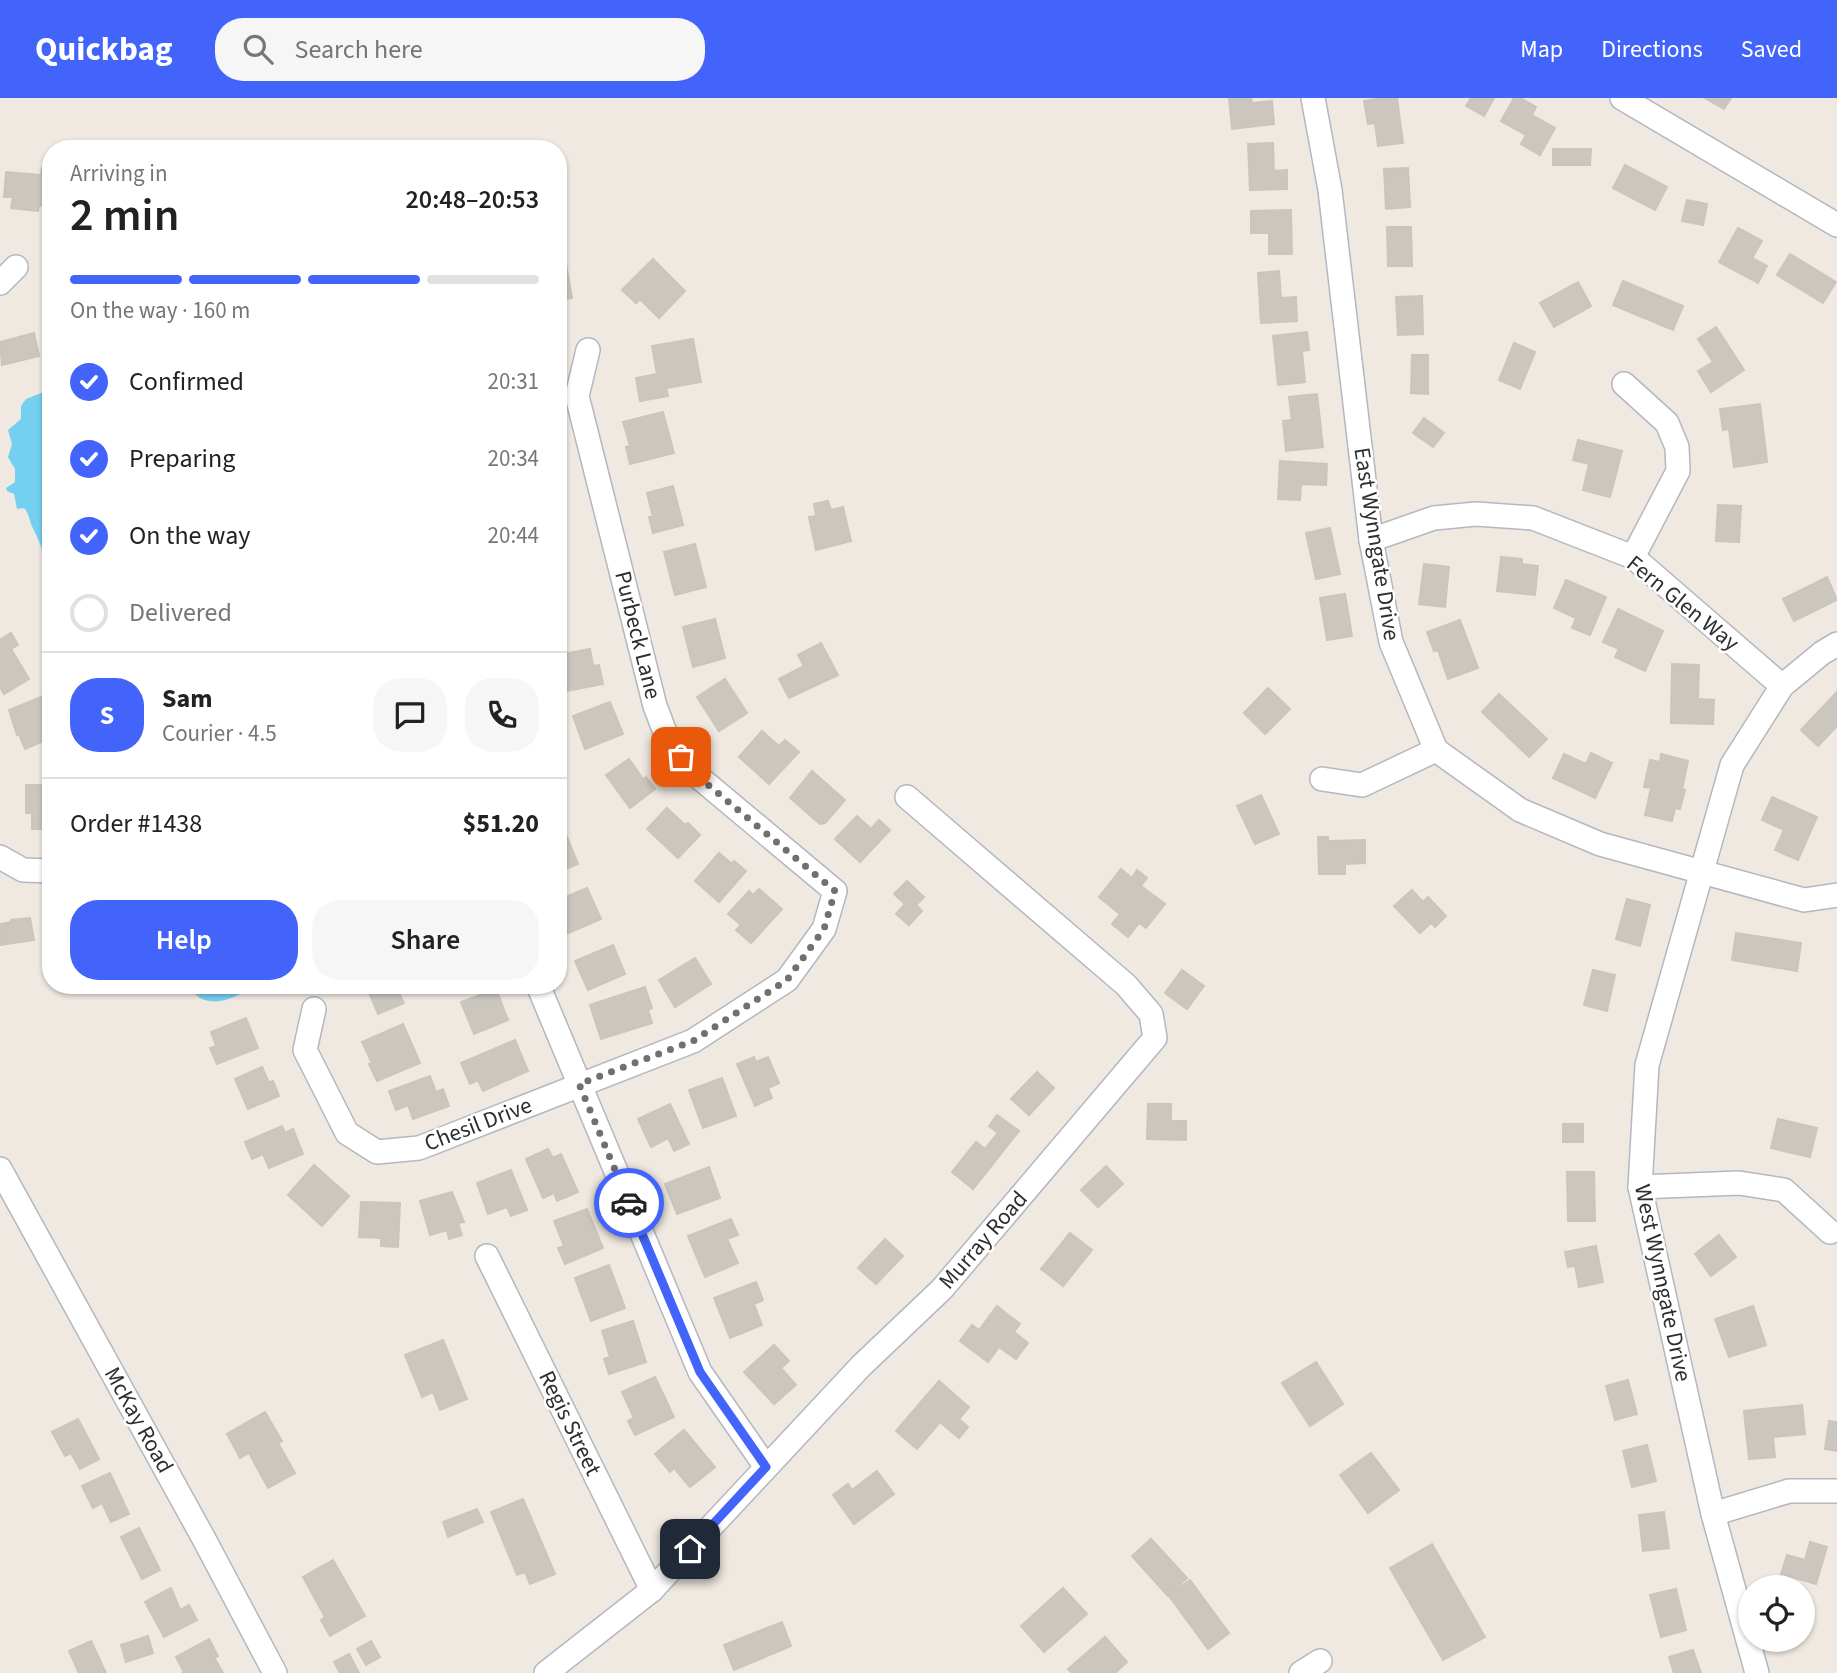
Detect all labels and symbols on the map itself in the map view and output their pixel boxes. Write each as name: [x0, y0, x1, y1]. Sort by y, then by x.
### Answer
street label: East Wynngate Drive: [1345, 445, 1409, 643]
street label: Fern Glen Way: [1620, 547, 1747, 659]
street label: Purbeck Lane: [606, 568, 670, 702]
pin: [651, 727, 711, 787]
street label: Chesil Drive: [419, 1088, 537, 1160]
courier: [594, 1168, 664, 1238]
street label: West Wynngate Drive: [1626, 1181, 1700, 1385]
street label: Murray Road: [931, 1184, 1035, 1296]
street label: McKay Road: [96, 1361, 182, 1479]
street label: Regis Street: [530, 1365, 610, 1481]
pin: [660, 1519, 720, 1579]

